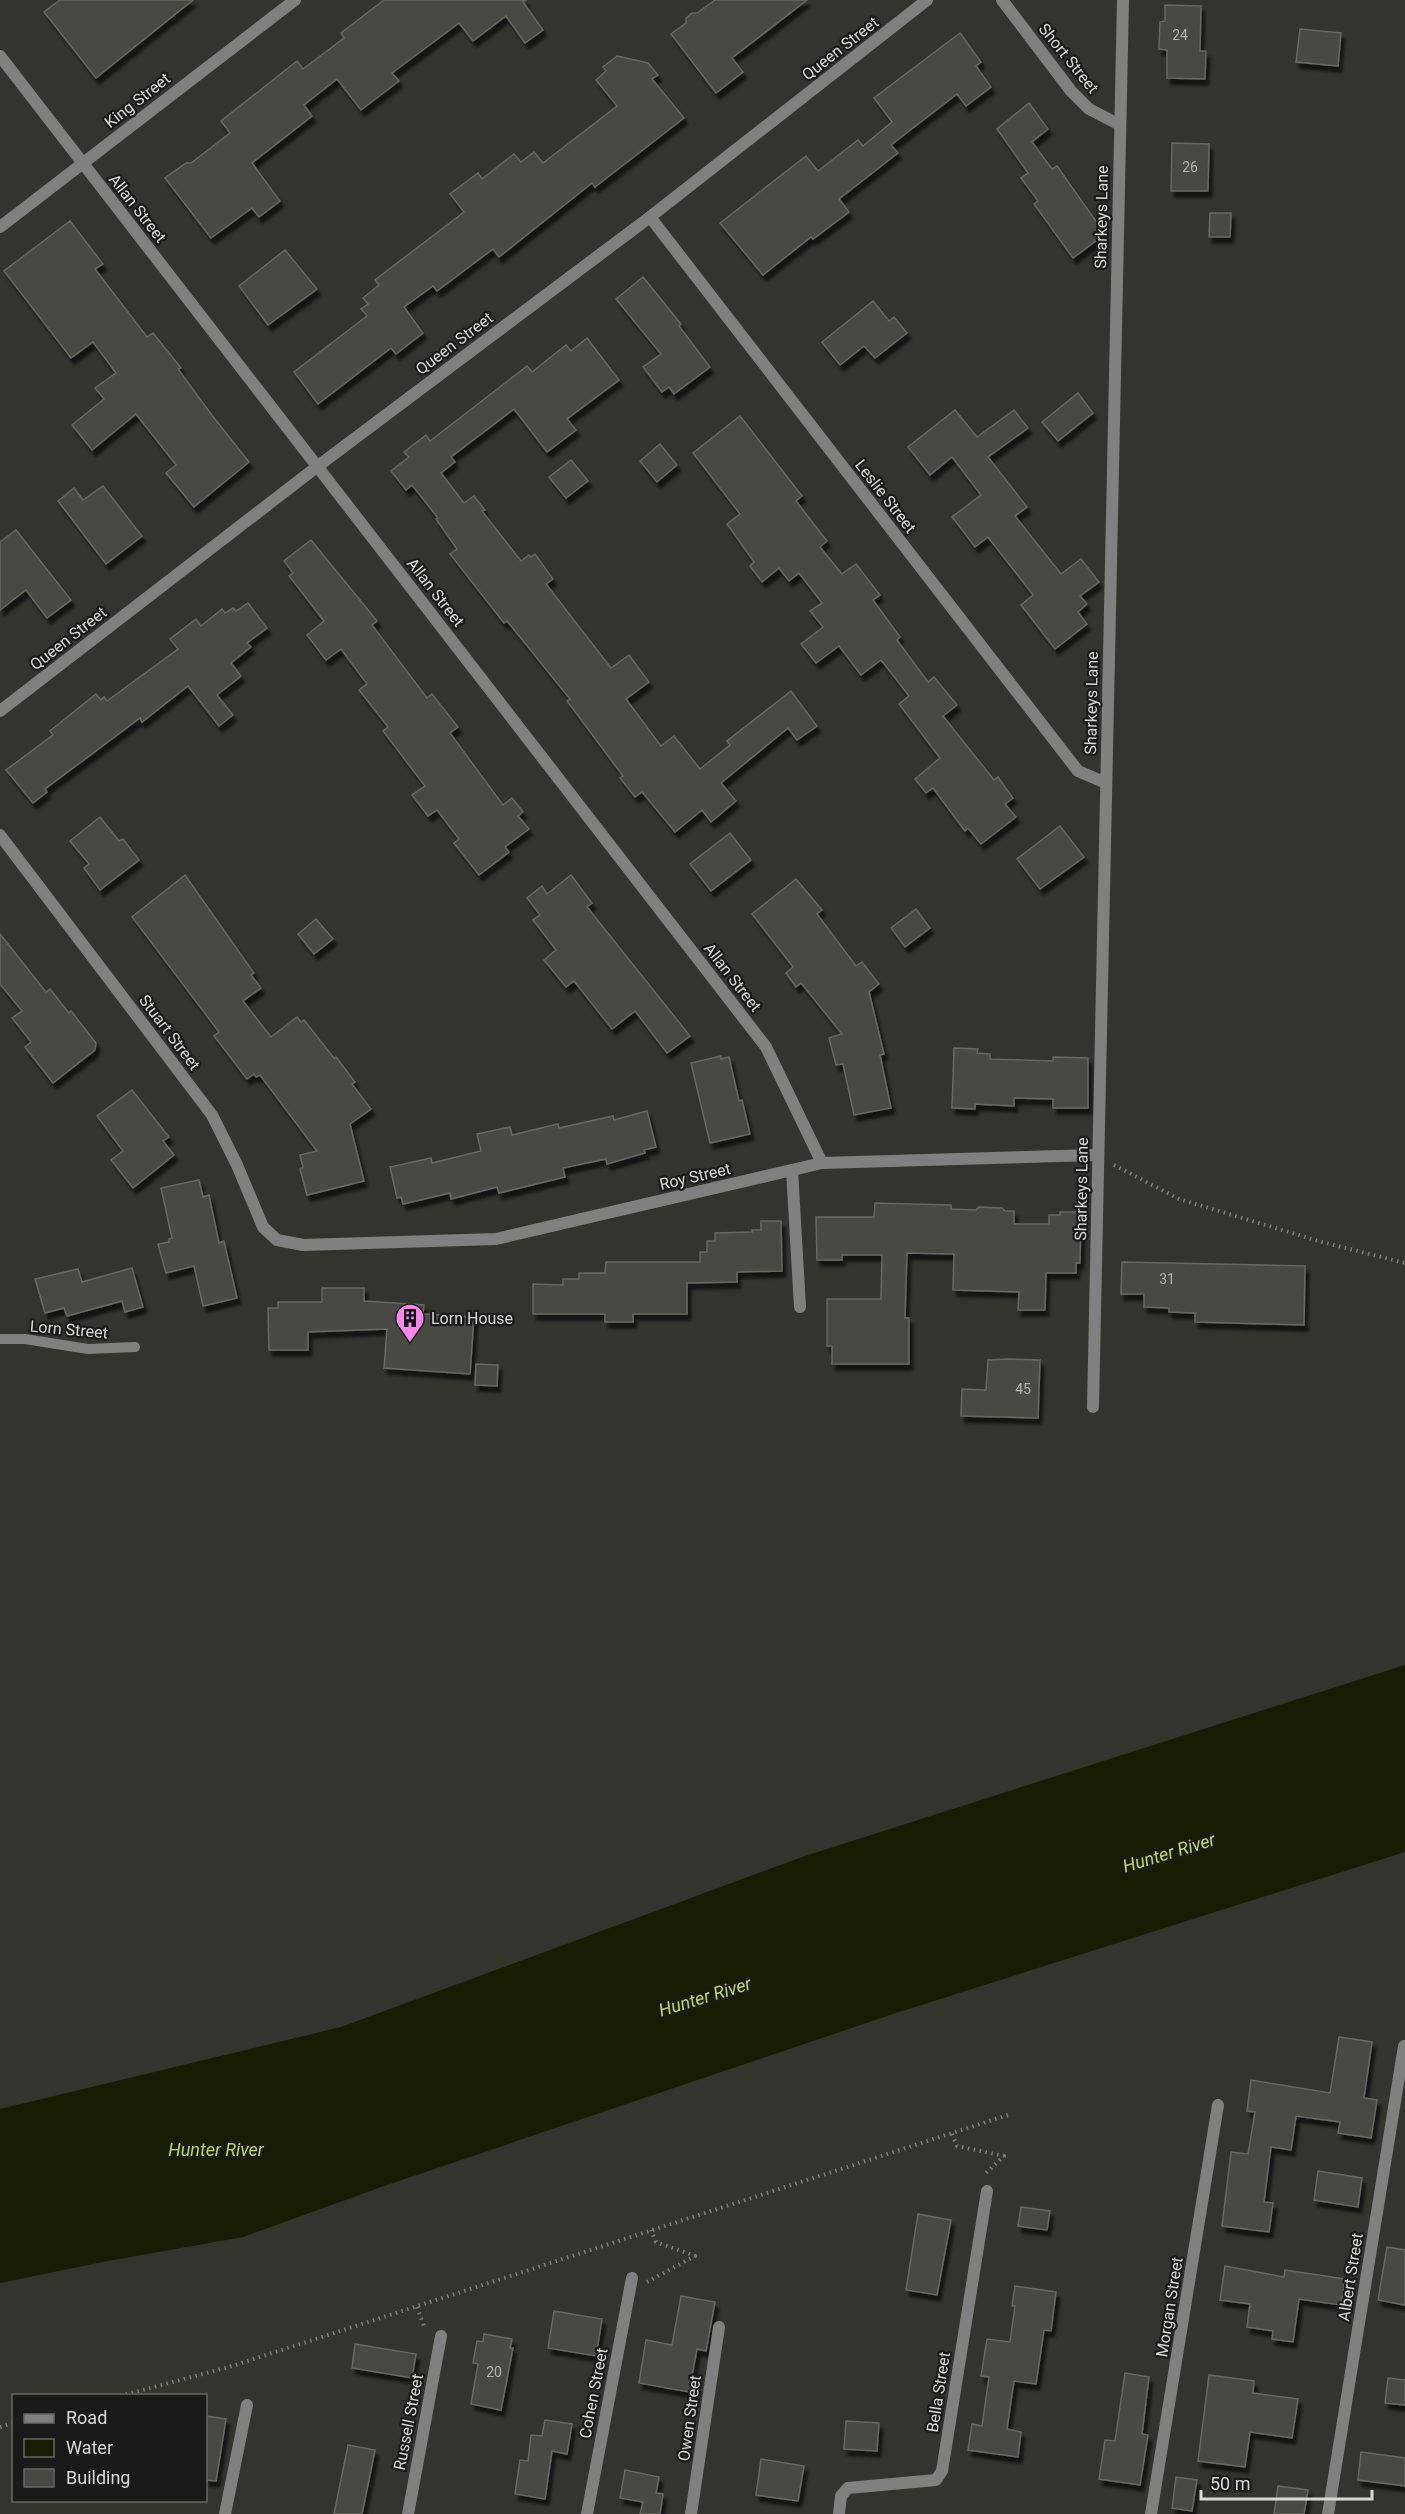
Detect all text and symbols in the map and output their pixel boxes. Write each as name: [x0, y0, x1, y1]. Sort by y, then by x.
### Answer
street label: Queen Street: [798, 13, 882, 84]
street label: Short Street: [1035, 19, 1103, 97]
house number: 24: [1172, 27, 1188, 43]
street label: King Street: [101, 69, 174, 132]
house number: 26: [1182, 159, 1198, 175]
street label: Sharkeys Lane: [1091, 165, 1112, 269]
street label: Allan Street: [105, 170, 170, 246]
street label: Queen Street: [412, 308, 497, 379]
street label: Leslie Street: [851, 456, 920, 537]
street label: Allan Street: [403, 554, 468, 630]
street label: Queen Street: [26, 603, 110, 674]
street label: Sharkeys Lane: [1081, 651, 1102, 755]
street label: Allan Street: [700, 939, 765, 1015]
street label: Stuart Street: [135, 991, 204, 1074]
street label: Sharkeys Lane: [1071, 1137, 1092, 1241]
street label: Roy Street: [658, 1159, 733, 1194]
house number: 31: [1159, 1271, 1175, 1287]
building icon: Lorn House: [394, 1302, 426, 1344]
place label: Lorn House: [431, 1309, 513, 1328]
street label: Lorn Street: [29, 1317, 109, 1342]
house number: 45: [1015, 1381, 1031, 1397]
water label: Hunter River: [1120, 1828, 1219, 1877]
water label: Hunter River: [656, 1972, 755, 2021]
water label: Hunter River: [168, 2139, 265, 2160]
street label: Albert Street: [1334, 2232, 1367, 2323]
street label: Morgan Street: [1152, 2256, 1187, 2358]
street label: Cohen Street: [575, 2346, 612, 2440]
street label: Bella Street: [923, 2351, 954, 2434]
house number: 20: [486, 2364, 502, 2380]
street label: Russell Street: [390, 2372, 427, 2472]
street label: Owen Street: [674, 2374, 705, 2462]
legend: [12, 2394, 207, 2502]
text: Road: [66, 2407, 107, 2428]
text: Water: [66, 2437, 113, 2458]
scale bar: [1201, 2463, 1372, 2501]
text: Building: [66, 2467, 130, 2488]
text: 50 m: [1210, 2473, 1250, 2494]

